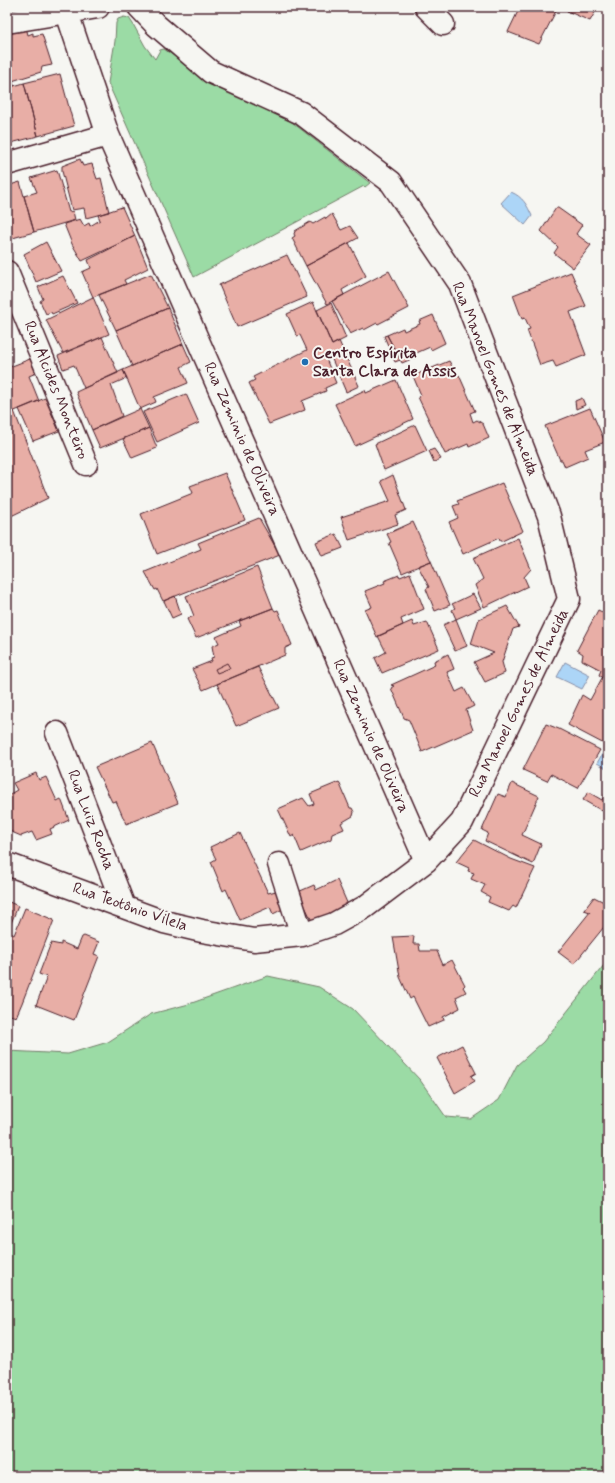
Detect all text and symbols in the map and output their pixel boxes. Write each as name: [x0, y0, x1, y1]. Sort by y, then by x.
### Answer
street label: Rua Manoel Gomes de Almeida: [446, 279, 544, 479]
street label: Rua Alcides Monteiro: [19, 318, 93, 462]
place label: Centro Espírita Santa Clara de Assis: [313, 343, 457, 382]
marker: Centro Espírita Santa Clara de Assis: [300, 357, 310, 367]
street label: Rua Zeminio de Oliveira: [199, 359, 285, 519]
street label: Rua Manoel Gomes de Almeida: [464, 605, 574, 801]
street label: Rua Zeminio de Oliveira: [328, 656, 414, 816]
street label: Rua Luiz Rocha: [62, 767, 120, 873]
street label: Rua Teotônio Vilela: [70, 877, 190, 937]

